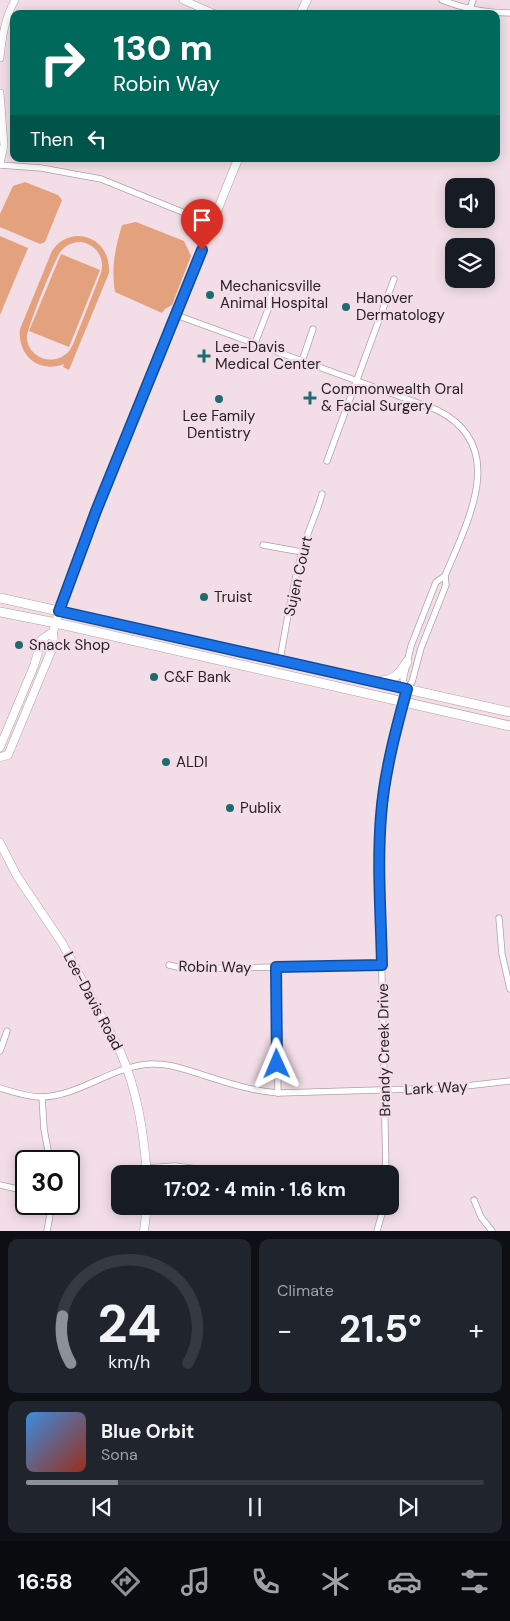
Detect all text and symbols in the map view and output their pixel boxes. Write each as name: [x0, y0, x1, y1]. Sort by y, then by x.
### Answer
text: 130 m: [113, 25, 213, 71]
icon: right: [30, 30, 95, 95]
text: Robin Way: [113, 69, 220, 98]
icon: left: [83, 125, 111, 153]
text: Then: [30, 127, 73, 152]
map controls: [445, 178, 495, 288]
button: sound: [445, 178, 495, 228]
pin: [181, 199, 223, 250]
icon: arrive: [188, 206, 216, 234]
button: layers: [445, 238, 495, 288]
place label: Mechanicsville Animal Hospital: [220, 276, 328, 313]
place label: Hanover Dermatology: [356, 288, 446, 325]
marker: Mechanicsville Animal Hospital: [204, 289, 216, 301]
marker: Hanover Dermatology: [340, 301, 352, 313]
place label: Lee-Davis Medical Center: [215, 337, 321, 374]
marker: Lee-Davis Medical Center: [197, 349, 211, 363]
place label: Commonwealth Oral & Facial Surgery: [321, 379, 463, 416]
marker: Commonwealth Oral & Facial Surgery: [303, 391, 317, 405]
marker: Lee Family Dentistry: [213, 393, 225, 405]
place label: Lee Family Dentistry: [183, 406, 256, 443]
street label: Sujen Court: [279, 534, 317, 618]
place label: Truist: [214, 587, 253, 607]
marker: Truist: [198, 591, 210, 603]
place label: Snack Shop: [29, 635, 110, 655]
marker: Snack Shop: [13, 639, 25, 651]
place label: C&F Bank: [164, 667, 232, 687]
marker: C&F Bank: [148, 671, 160, 683]
place label: ALDI: [176, 752, 208, 772]
marker: ALDI: [160, 756, 172, 768]
place label: Publix: [240, 798, 282, 818]
marker: Publix: [224, 802, 236, 814]
street label: Lee-Davis Road: [59, 948, 127, 1054]
street label: Robin Way: [178, 956, 252, 978]
street label: Brandy Creek Drive: [373, 983, 395, 1117]
position arrow: [250, 1037, 302, 1089]
street label: Lark Way: [404, 1076, 469, 1100]
speed limit sign: 30: [15, 1150, 80, 1215]
text: 17:02 · 4 min · 1.6 km: [164, 1177, 346, 1202]
text: Climate: [277, 1280, 334, 1301]
text: 24: [98, 1290, 161, 1358]
text: 21.5°: [339, 1304, 422, 1354]
text: −: [277, 1312, 292, 1349]
text: +: [469, 1312, 484, 1349]
text: km/h: [108, 1350, 151, 1374]
text: Blue Orbit: [101, 1419, 194, 1444]
text: Sona: [101, 1444, 138, 1465]
icon: previous: [88, 1493, 116, 1521]
icon: pause: [241, 1493, 269, 1521]
icon: next: [394, 1493, 422, 1521]
icon: directions: [108, 1564, 143, 1599]
icon: music: [178, 1564, 213, 1599]
icon: phone: [248, 1564, 283, 1599]
icon: climate: [318, 1564, 353, 1599]
icon: car: [387, 1564, 422, 1599]
icon: filters: [457, 1564, 492, 1599]
text: 16:58: [17, 1567, 73, 1596]

